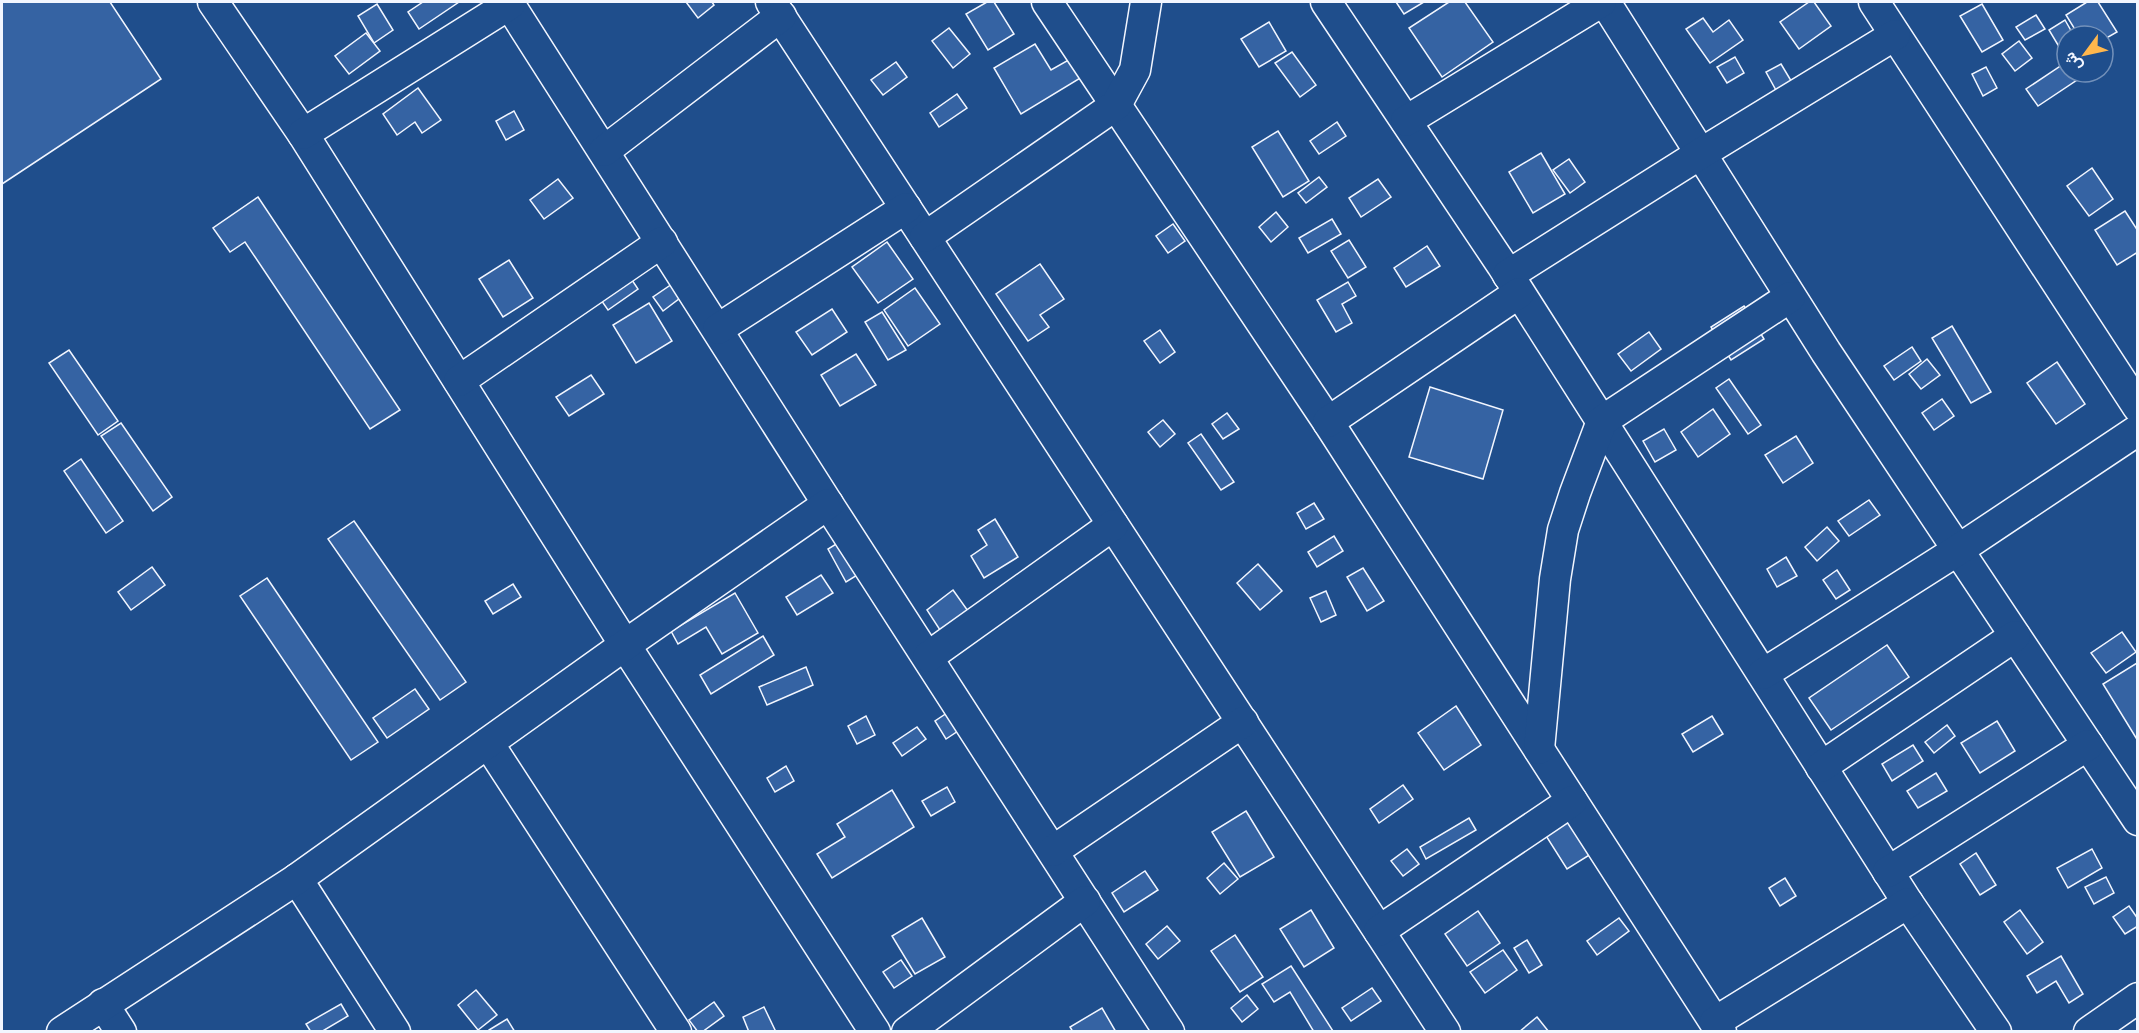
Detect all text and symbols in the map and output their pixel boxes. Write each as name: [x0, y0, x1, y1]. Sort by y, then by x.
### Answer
north arrow: [2055, 24, 2115, 84]
text: ش: [2060, 49, 2086, 75]

